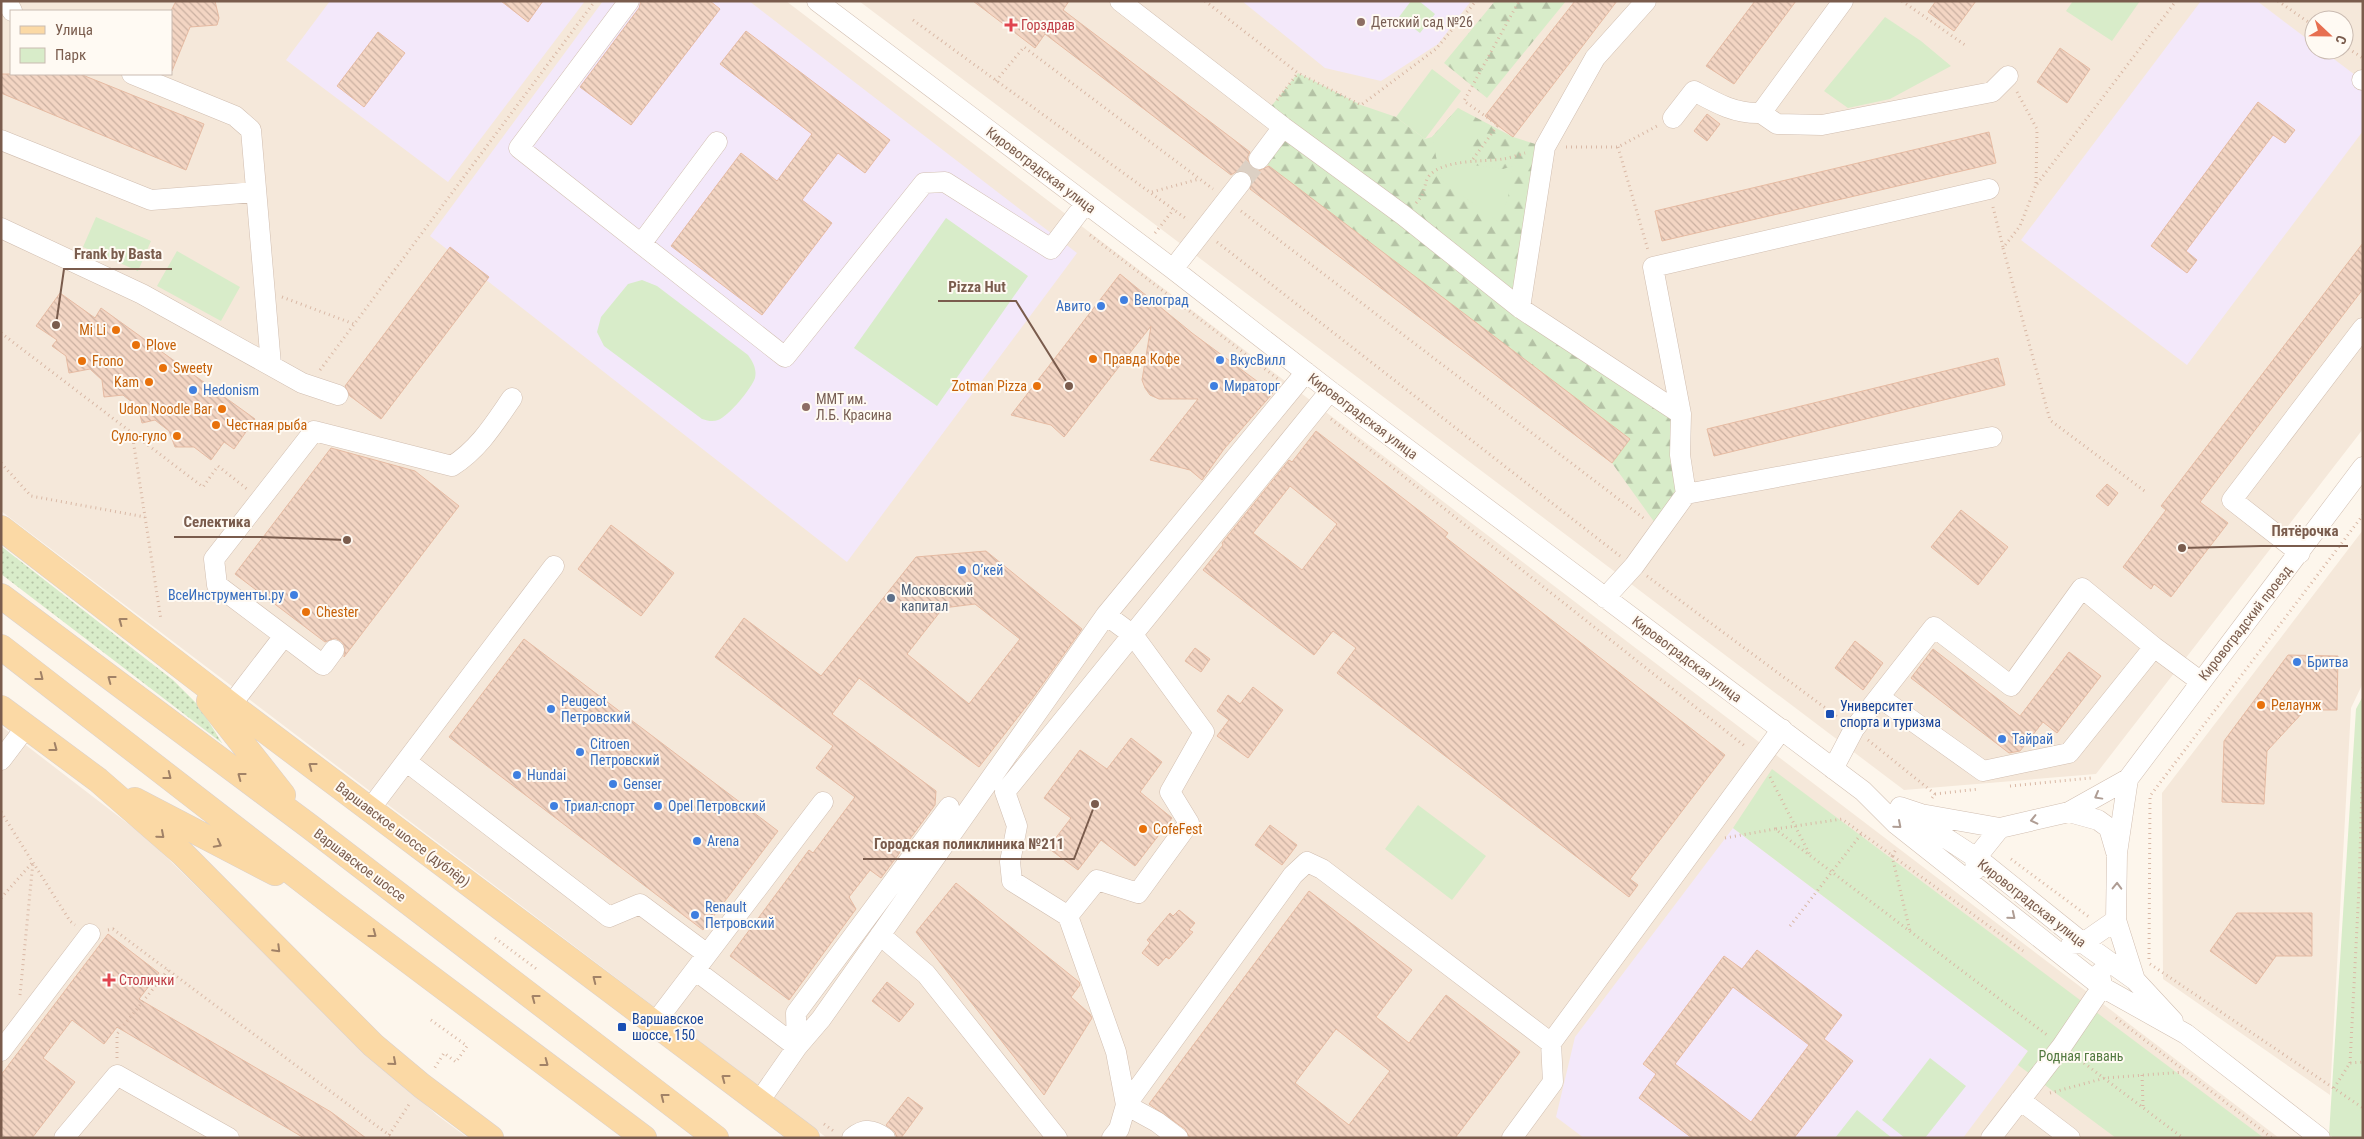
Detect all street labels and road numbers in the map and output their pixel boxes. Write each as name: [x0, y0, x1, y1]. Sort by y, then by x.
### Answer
street label: Кировоградская улица: [983, 124, 1099, 216]
street label: Кировоградская улица: [1305, 370, 1421, 462]
street label: Кировоградский проезд: [2195, 562, 2295, 684]
street label: Кировоградская улица: [1629, 613, 1745, 705]
street label: Варшавское шоссе (дублёр): [332, 778, 474, 890]
street label: Варшавское шоссе: [311, 825, 409, 905]
street label: Кировоградская улица: [1975, 856, 2089, 950]

